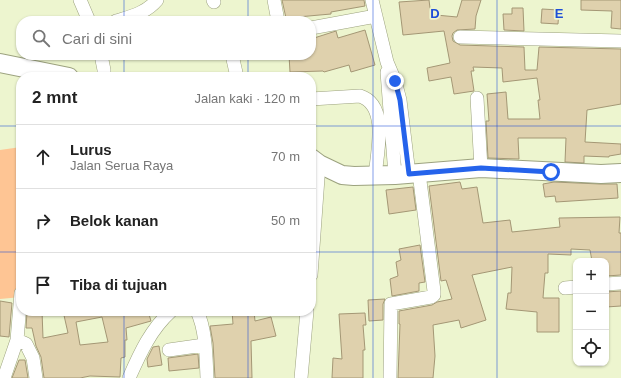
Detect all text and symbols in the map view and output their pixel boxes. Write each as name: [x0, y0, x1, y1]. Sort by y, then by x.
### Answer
text: D: [430, 6, 440, 21]
text: E: [555, 6, 564, 21]
search box: [16, 16, 316, 60]
icon: search: [30, 27, 52, 49]
text: Cari di sini: [62, 30, 132, 47]
route end: [386, 72, 404, 90]
text: 2 mnt: [32, 88, 77, 107]
text: Jalan kaki · 120 m: [195, 91, 300, 106]
text: Lurus: [70, 141, 112, 158]
icon: ahead: [32, 146, 54, 168]
text: 70 m: [271, 149, 300, 164]
text: Jalan Serua Raya: [70, 158, 173, 173]
route start: [542, 163, 560, 181]
icon: right: [32, 210, 54, 232]
text: Belok kanan: [70, 212, 158, 229]
text: 50 m: [271, 213, 300, 228]
map controls: [573, 258, 609, 366]
button: +: [573, 258, 609, 294]
icon: arrive: [32, 274, 54, 296]
text: Tiba di tujuan: [70, 276, 167, 293]
button: −: [573, 294, 609, 330]
button: locate: [573, 330, 609, 366]

